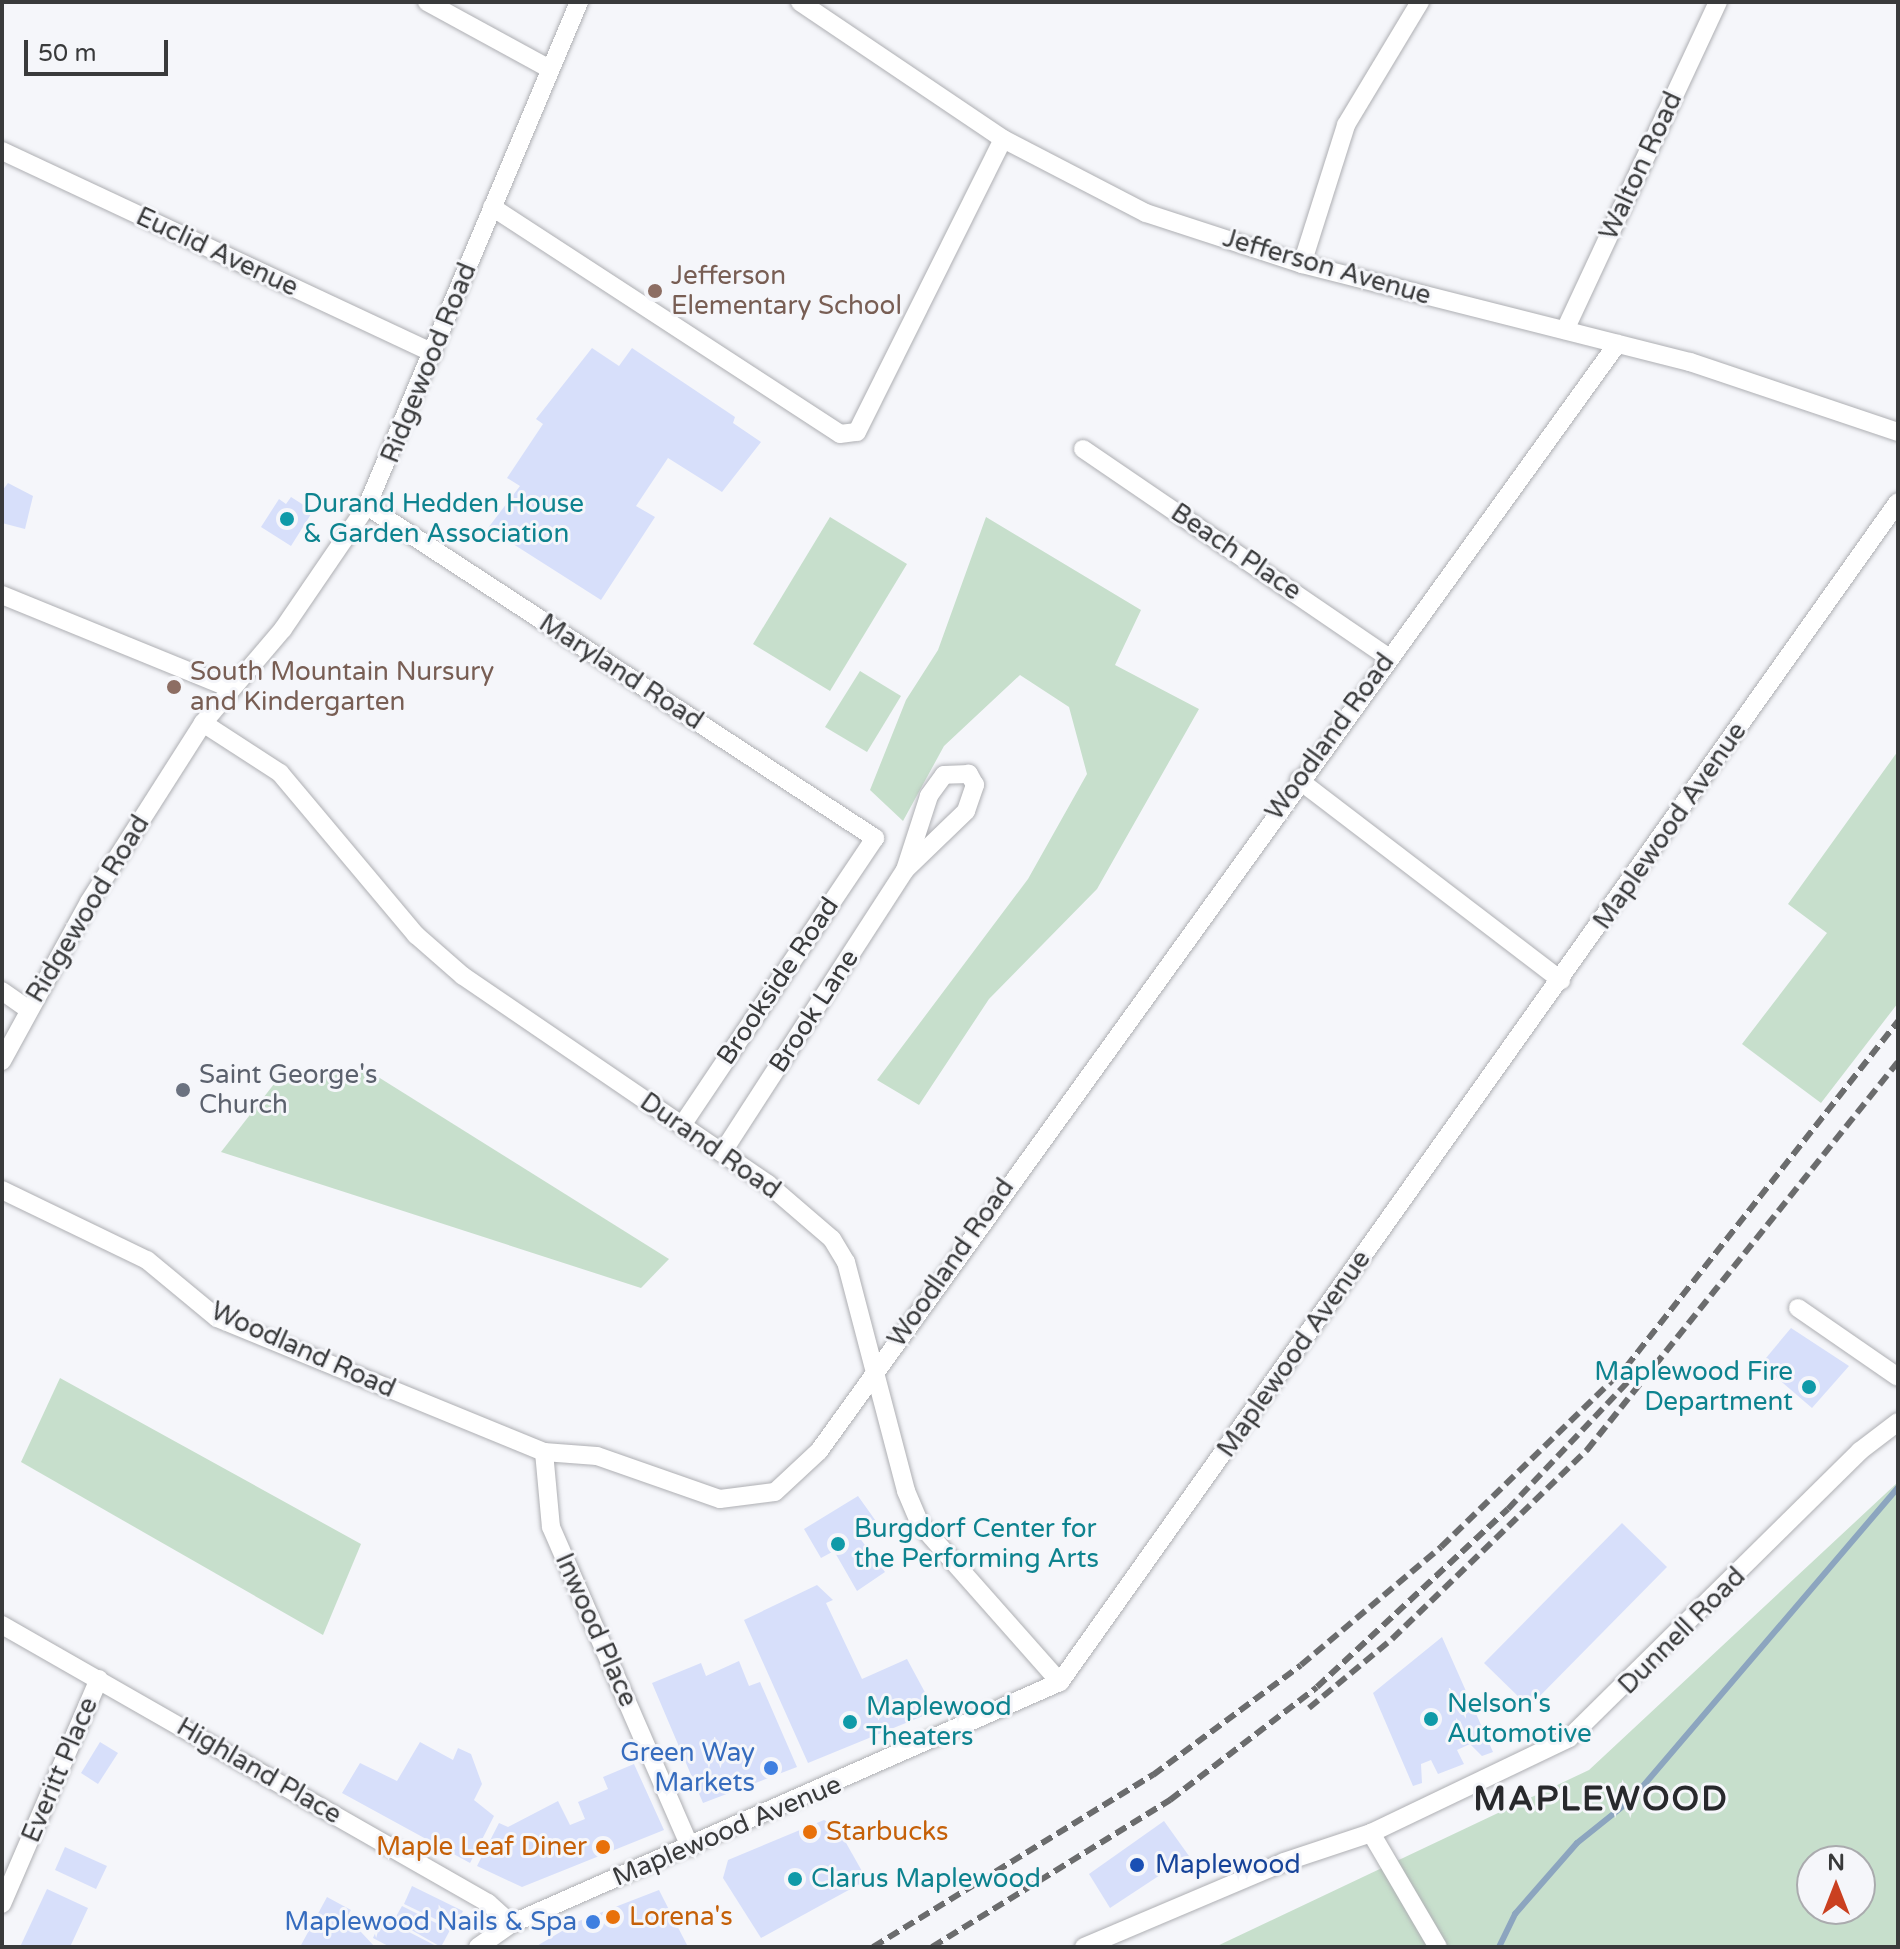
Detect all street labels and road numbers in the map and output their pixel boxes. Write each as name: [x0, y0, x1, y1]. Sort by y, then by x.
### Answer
street label: Walton Road: [1593, 87, 1689, 245]
street label: Euclid Avenue: [131, 201, 303, 303]
street label: Jefferson Avenue: [1219, 222, 1435, 312]
street label: Ridgewood Road: [375, 258, 483, 468]
street label: Beach Place: [1165, 497, 1307, 607]
street label: Maryland Road: [533, 607, 709, 737]
street label: Woodland Road: [1259, 648, 1401, 826]
street label: Maplewood Avenue: [1587, 717, 1753, 935]
street label: Ridgewood Road: [20, 810, 156, 1008]
street label: Brookside Road: [710, 891, 846, 1071]
street label: Brook Lane: [763, 944, 865, 1078]
street label: Durand Road: [634, 1086, 786, 1206]
street label: Woodland Road: [881, 1173, 1021, 1353]
street label: Maplewood Avenue: [1211, 1245, 1377, 1463]
street label: Woodland Road: [206, 1295, 400, 1405]
street label: Inwood Place: [548, 1548, 644, 1712]
street label: Dunnell Road: [1612, 1561, 1752, 1701]
street label: Everitt Place: [15, 1693, 105, 1847]
street label: Highland Place: [171, 1711, 347, 1831]
street label: Maplewood Avenue: [608, 1769, 846, 1893]

